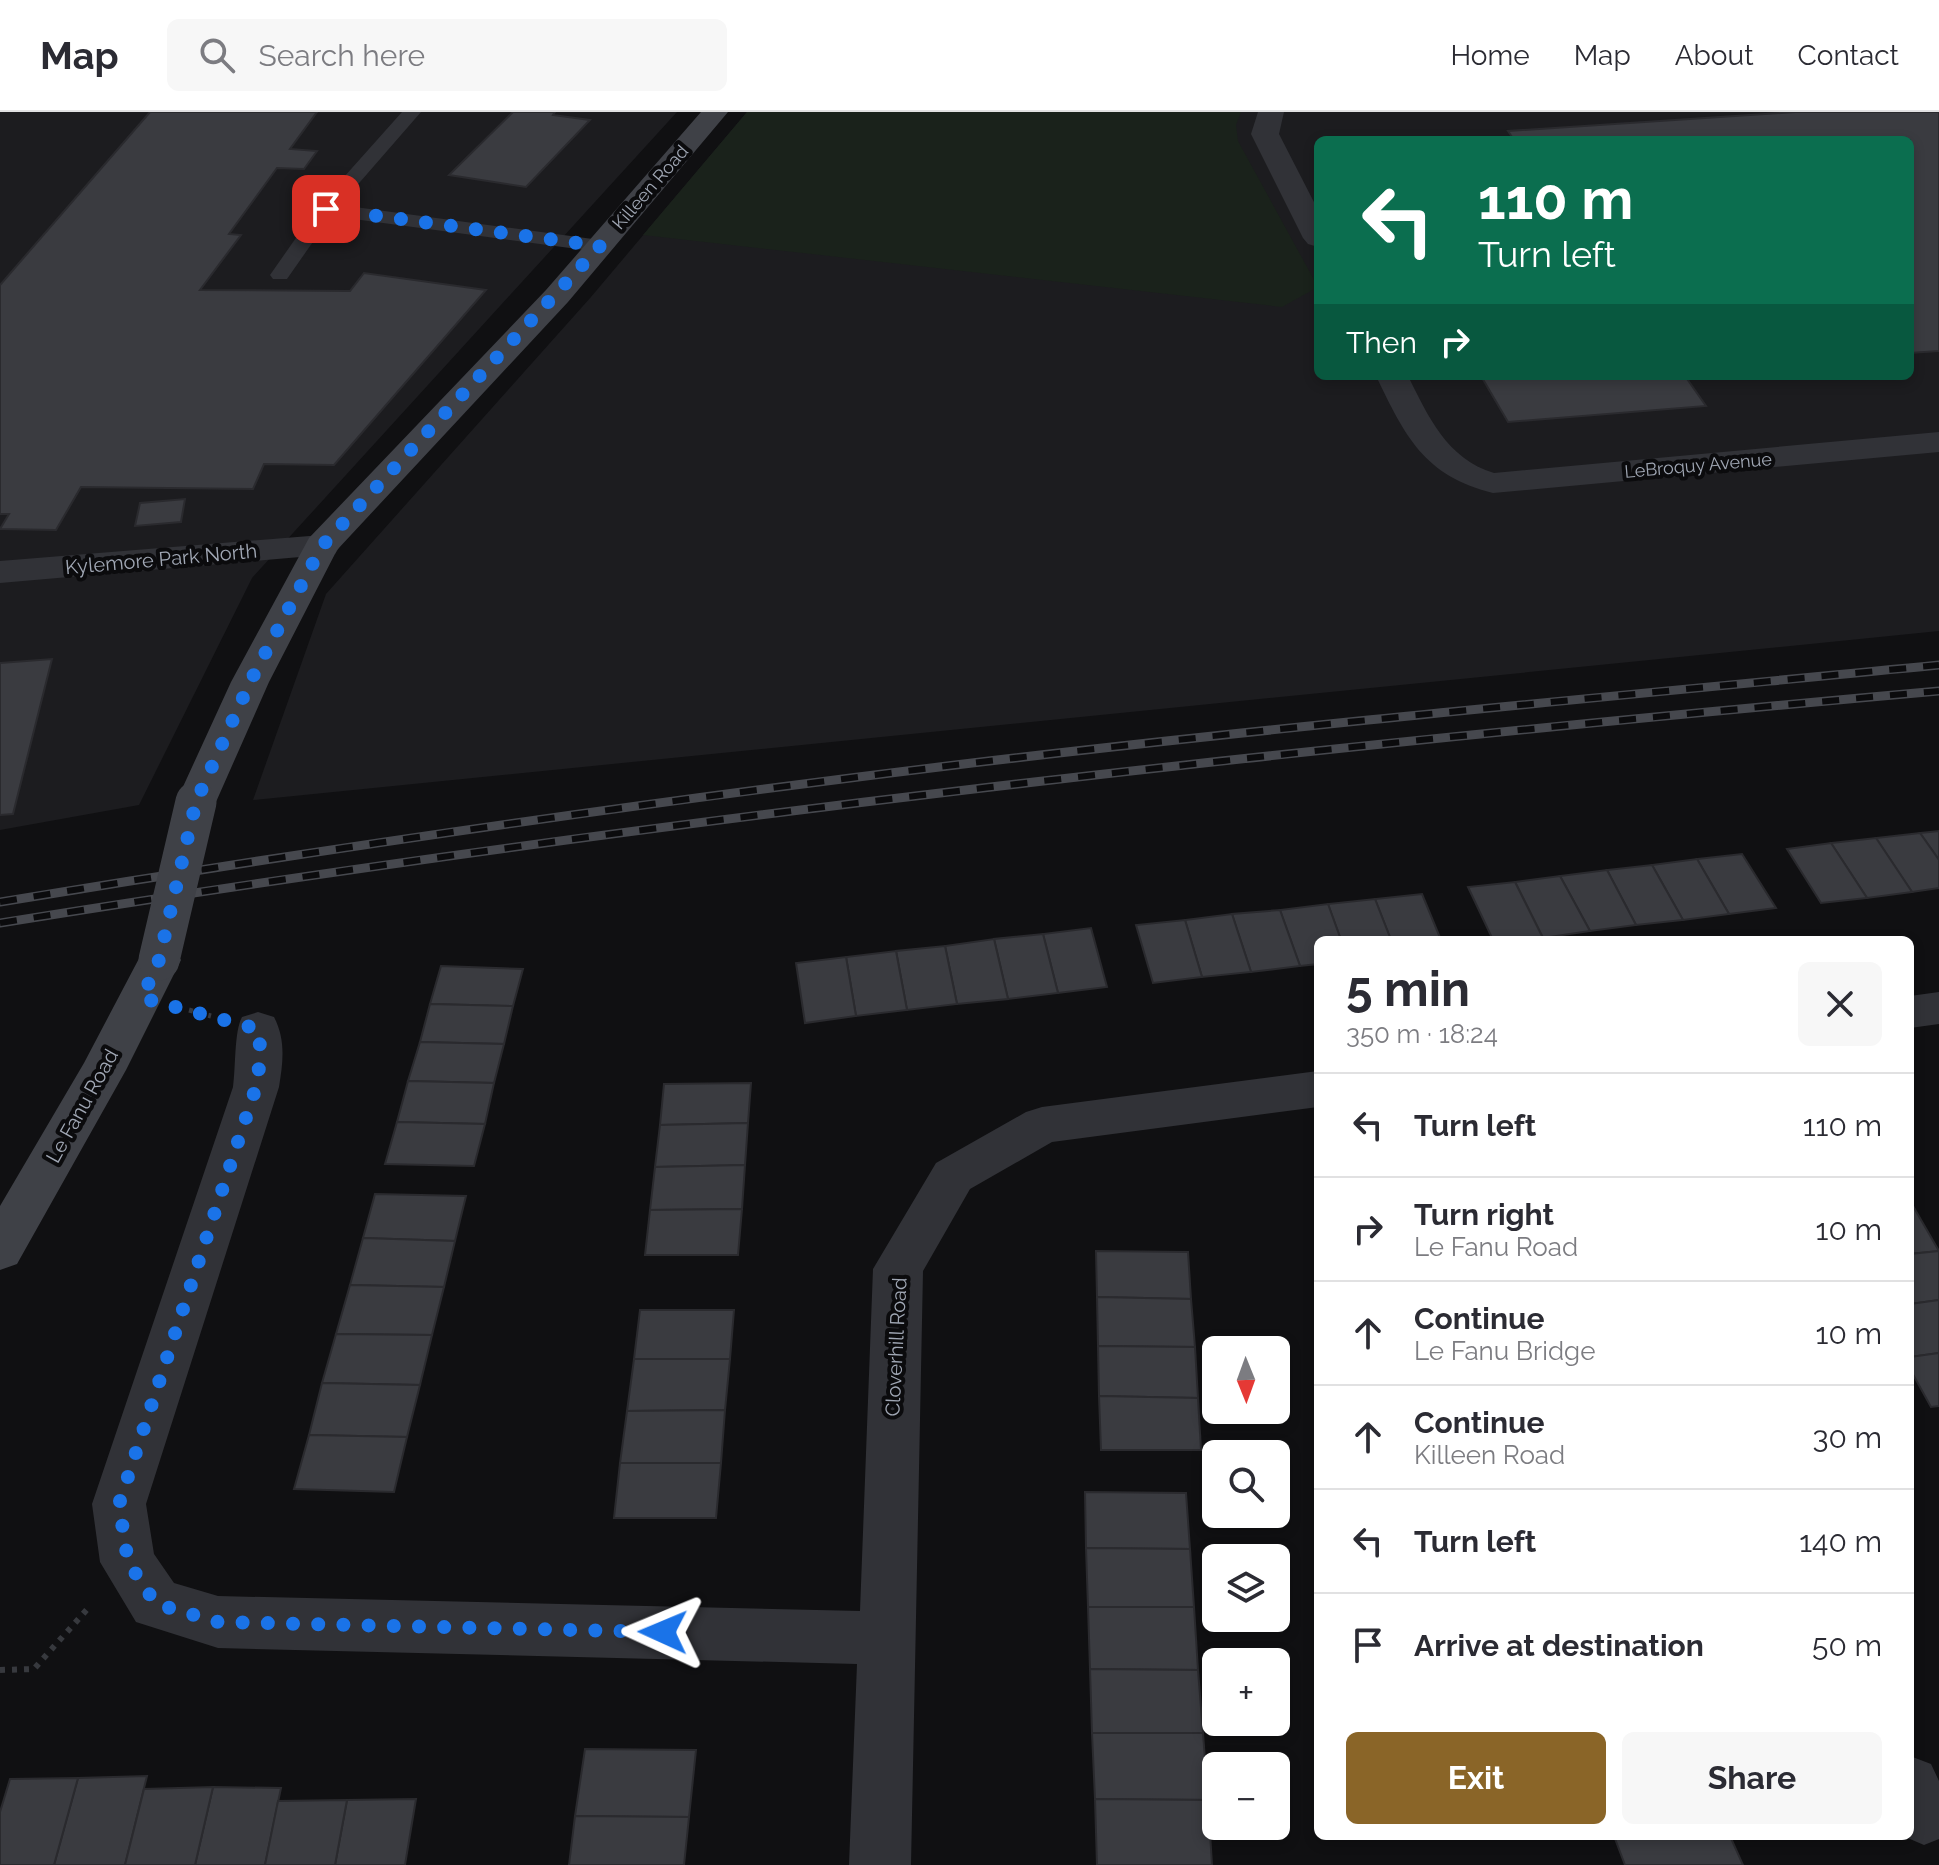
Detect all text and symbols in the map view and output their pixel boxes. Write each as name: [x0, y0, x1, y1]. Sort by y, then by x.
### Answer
search box: [167, 19, 727, 91]
text: Map: [40, 33, 119, 78]
icon: search: [195, 33, 239, 77]
text: Search here: [259, 38, 425, 73]
text: Home: [1450, 39, 1530, 72]
text: Map: [1574, 39, 1631, 72]
text: About: [1675, 39, 1754, 72]
text: Contact: [1798, 39, 1899, 72]
street label: Killeen Road: [608, 141, 692, 233]
text: 110 m: [1478, 166, 1633, 232]
icon: left: [1346, 168, 1450, 272]
pin: [292, 175, 360, 243]
icon: arrive: [304, 187, 348, 231]
text: Turn left: [1478, 233, 1616, 275]
icon: right: [1433, 320, 1477, 364]
text: Then: [1346, 325, 1417, 360]
street label: LeBroquy Avenue: [1623, 448, 1773, 482]
street label: Kylemore Park North: [64, 539, 258, 579]
text: 5 min: [1346, 961, 1470, 1017]
button: close: [1798, 962, 1882, 1046]
text: 350 m · 18:24: [1346, 1019, 1498, 1049]
street label: Le Fanu Road: [41, 1045, 123, 1167]
icon: left: [1346, 1103, 1390, 1147]
text: Turn left: [1414, 1108, 1536, 1143]
text: 110 m: [1803, 1108, 1882, 1143]
text: Turn right: [1414, 1197, 1554, 1232]
icon: right: [1346, 1207, 1390, 1251]
text: 10 m: [1816, 1212, 1882, 1247]
text: Le Fanu Road: [1414, 1232, 1578, 1262]
street label: Cloverhill Road: [880, 1277, 912, 1417]
text: Continue: [1414, 1301, 1545, 1336]
icon: ahead: [1346, 1311, 1390, 1355]
text: 10 m: [1816, 1316, 1882, 1351]
north arrow: [1202, 1336, 1290, 1424]
map controls: [1202, 1336, 1290, 1840]
text: Le Fanu Bridge: [1414, 1336, 1595, 1366]
text: Continue: [1414, 1405, 1545, 1440]
icon: ahead: [1346, 1415, 1390, 1459]
text: 30 m: [1812, 1420, 1882, 1455]
button: search: [1202, 1440, 1290, 1528]
text: Killeen Road: [1414, 1440, 1565, 1470]
icon: left: [1346, 1519, 1390, 1563]
text: Turn left: [1414, 1524, 1536, 1559]
text: 140 m: [1799, 1524, 1882, 1559]
button: layers: [1202, 1544, 1290, 1632]
position arrow: [621, 1590, 705, 1674]
icon: arrive: [1346, 1623, 1390, 1667]
text: Arrive at destination: [1414, 1628, 1704, 1663]
text: 50 m: [1812, 1628, 1882, 1663]
button: +: [1202, 1648, 1290, 1736]
button: Exit: [1346, 1732, 1606, 1824]
button: Share: [1622, 1732, 1882, 1824]
button: −: [1202, 1752, 1290, 1840]

